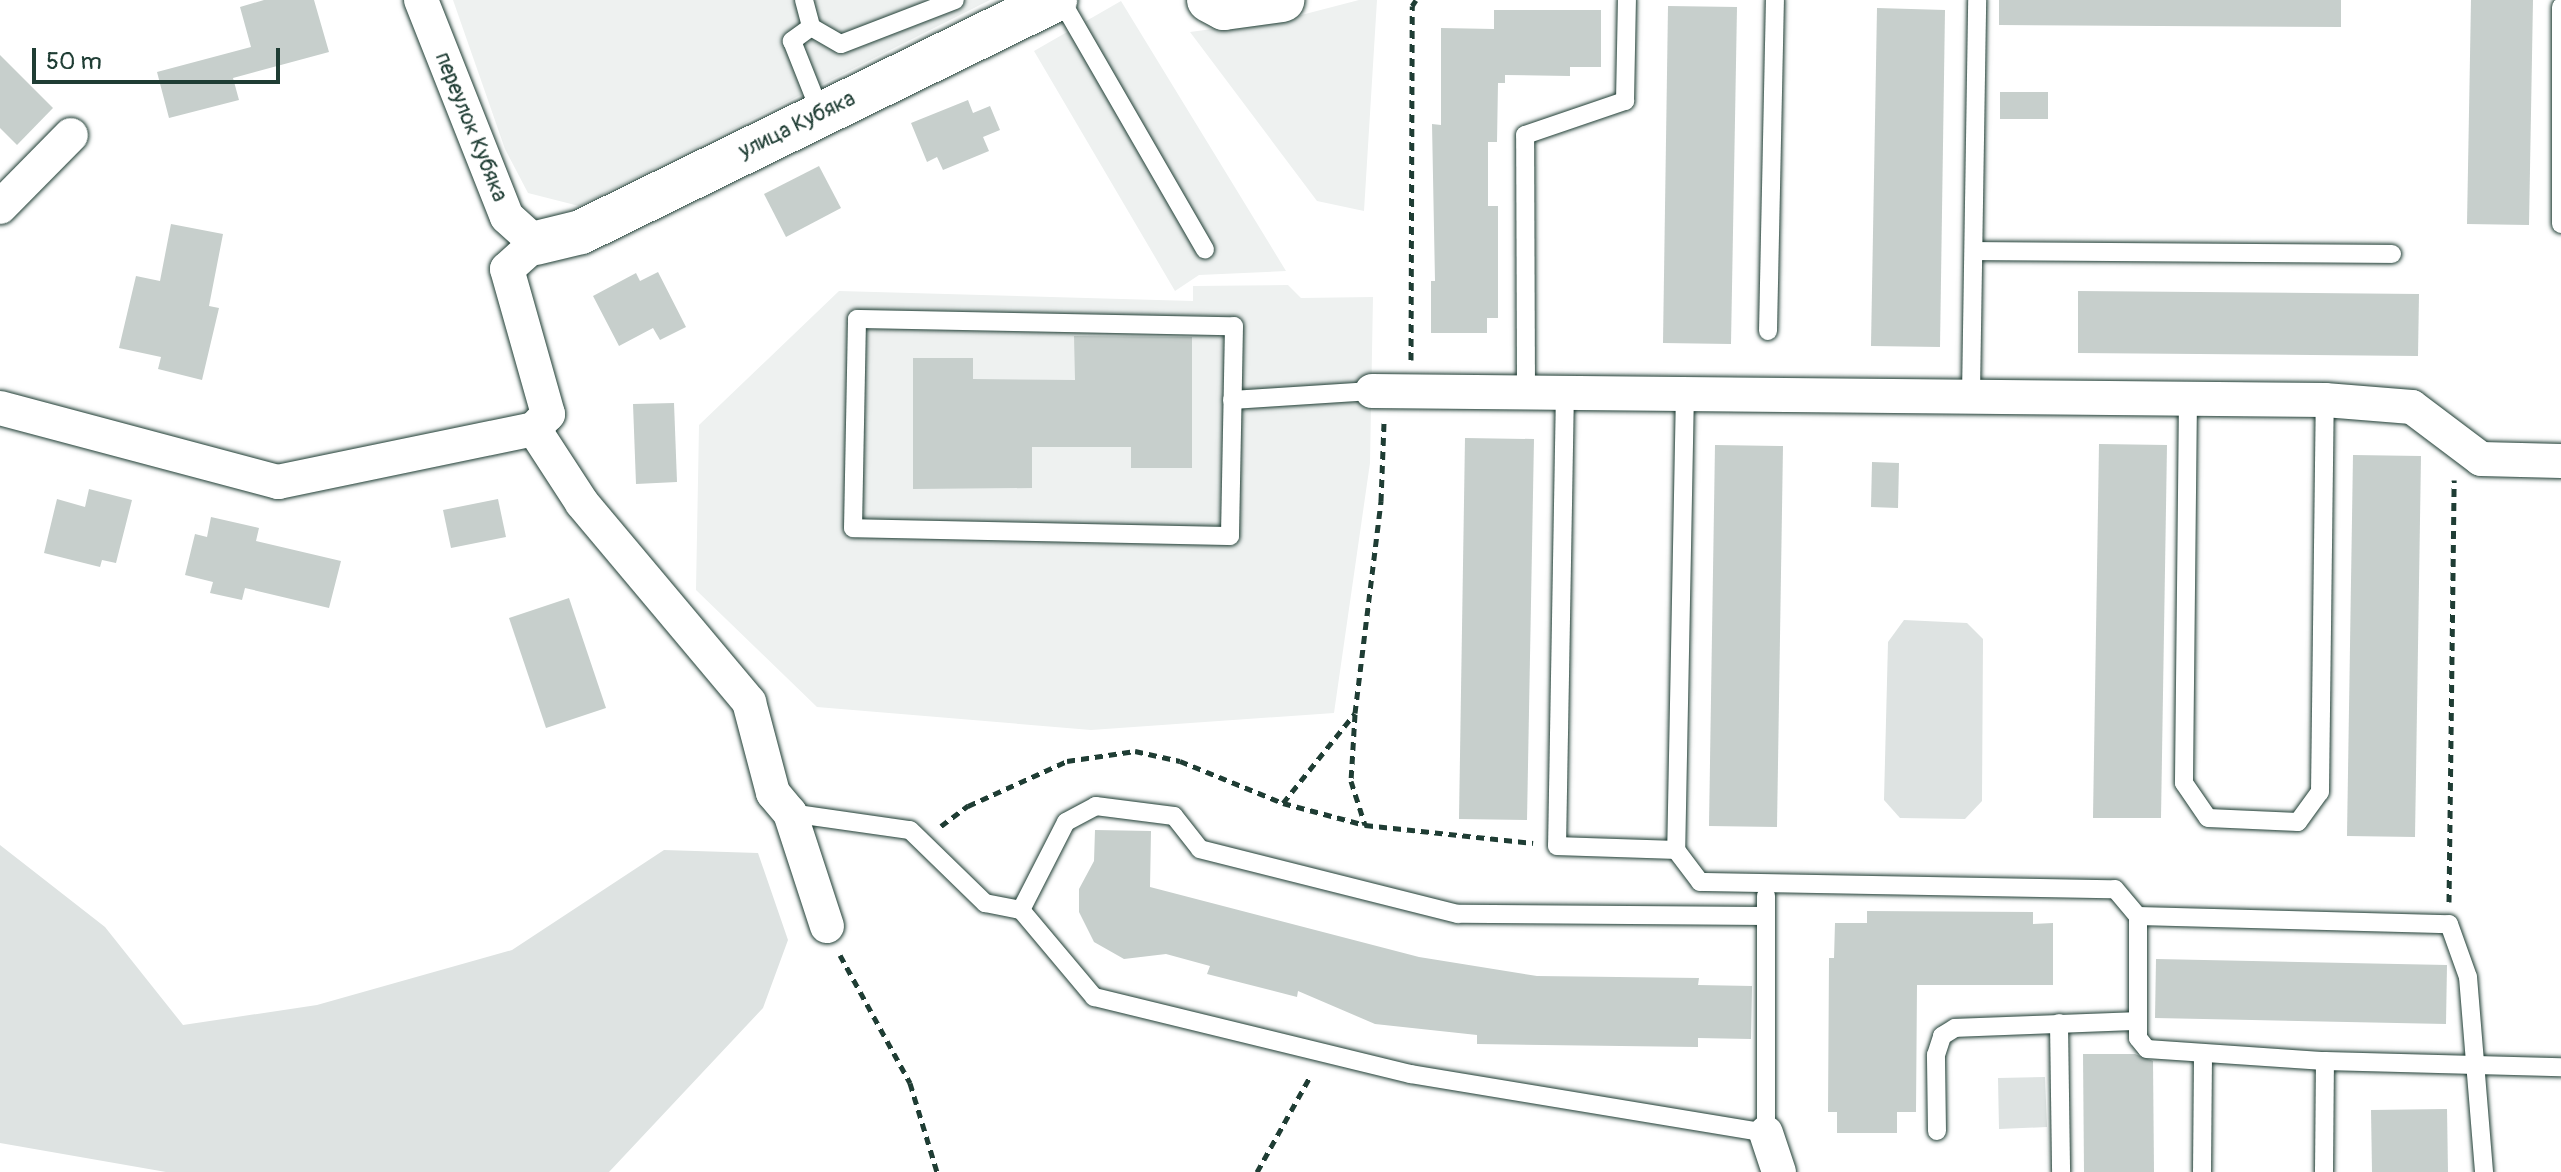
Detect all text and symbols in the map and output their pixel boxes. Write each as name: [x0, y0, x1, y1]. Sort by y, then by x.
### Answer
scale bar: [36, 32, 284, 82]
text: 50 m: [46, 47, 102, 76]
street label: переулок Кубяка: [429, 48, 513, 206]
street label: улица Кубяка: [735, 85, 859, 165]

